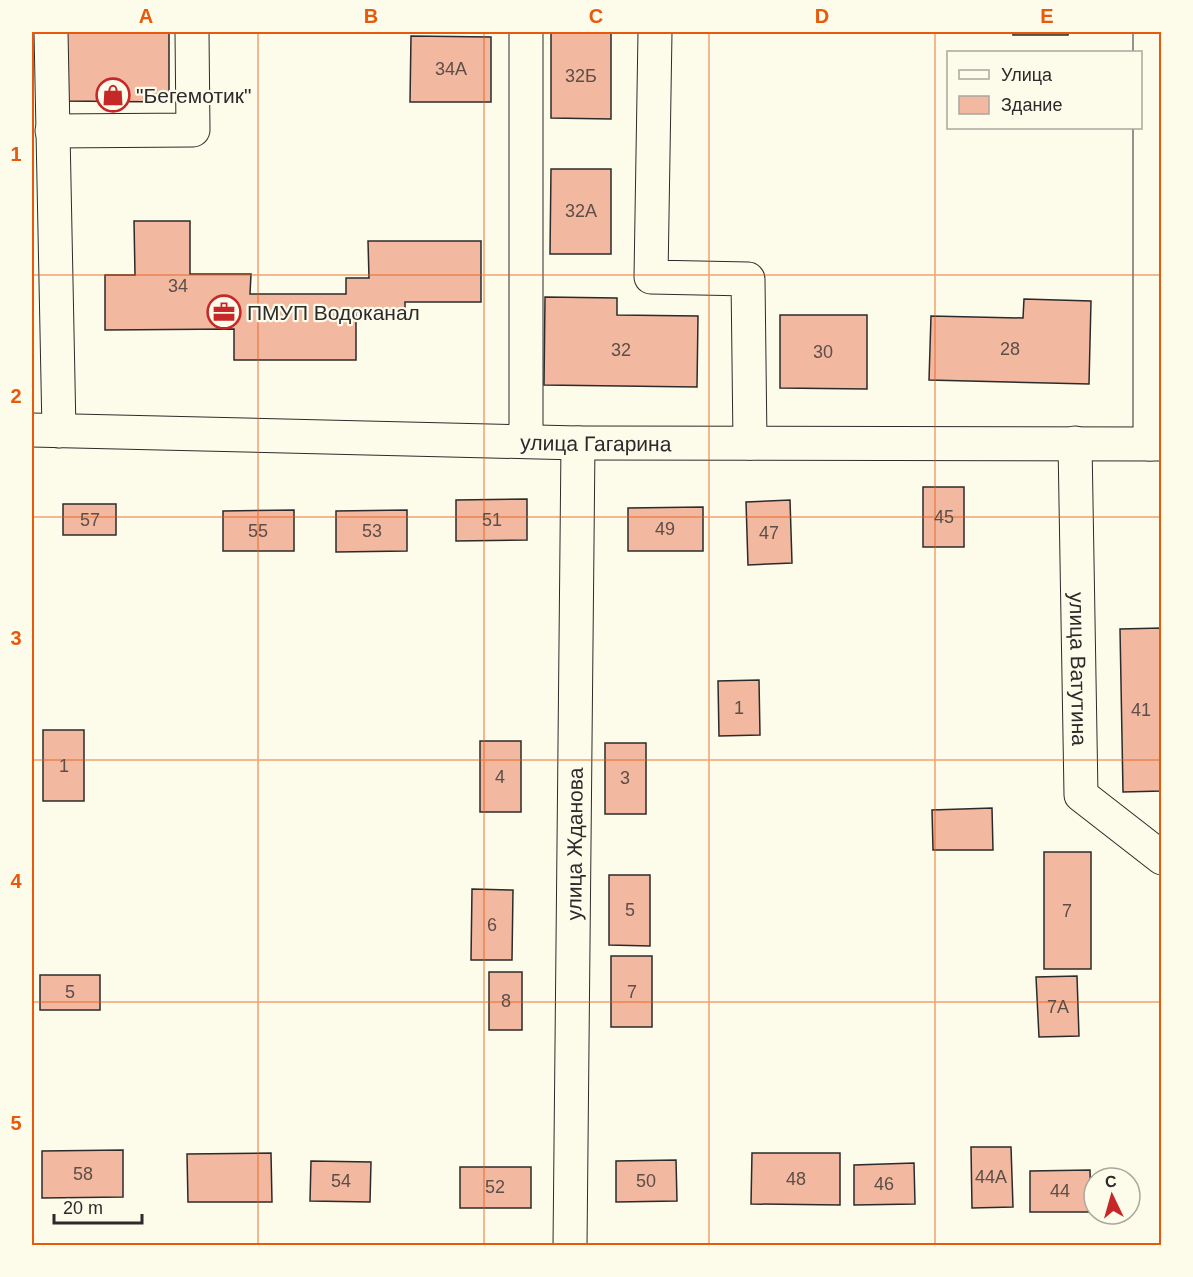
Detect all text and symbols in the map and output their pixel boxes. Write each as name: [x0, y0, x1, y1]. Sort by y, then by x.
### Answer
text: A: [139, 5, 153, 27]
text: B: [364, 5, 378, 27]
text: C: [589, 5, 603, 27]
text: D: [815, 5, 829, 27]
text: E: [1040, 5, 1054, 27]
legend: [947, 51, 1142, 129]
house number: 34А: [435, 59, 467, 79]
text: Улица: [1001, 65, 1053, 85]
house number: 32Б: [565, 66, 597, 86]
shop icon: "Бегемотик": [95, 77, 131, 113]
place label: "Бегемотик": [136, 84, 251, 107]
text: Здание: [1001, 95, 1062, 115]
text: 1: [10, 143, 22, 165]
house number: 32А: [565, 201, 597, 221]
house number: 34: [168, 276, 188, 296]
office icon: ПМУП Водоканал: [206, 294, 242, 330]
place label: ПМУП Водоканал: [247, 301, 420, 324]
house number: 28: [1000, 339, 1020, 359]
house number: 32: [611, 340, 631, 360]
house number: 30: [813, 342, 833, 362]
text: 2: [10, 385, 22, 407]
street label: улица Гагарина: [520, 430, 672, 455]
house number: 45: [934, 507, 954, 527]
house number: 57: [80, 510, 100, 530]
house number: 51: [482, 510, 502, 530]
house number: 49: [655, 519, 675, 539]
house number: 55: [248, 521, 268, 541]
house number: 53: [362, 521, 382, 541]
house number: 47: [759, 523, 779, 543]
street label: улица Ватутина: [1066, 592, 1092, 746]
text: 3: [10, 627, 22, 649]
house number: 1: [734, 698, 744, 718]
house number: 41: [1131, 700, 1151, 720]
house number: 1: [59, 756, 69, 776]
house number: 4: [495, 767, 505, 787]
street label: улица Жданова: [562, 767, 586, 921]
house number: 3: [620, 768, 630, 788]
text: 4: [10, 870, 22, 892]
house number: 5: [625, 900, 635, 920]
house number: 7: [1062, 901, 1072, 921]
house number: 6: [487, 915, 497, 935]
house number: 5: [65, 982, 75, 1002]
house number: 7: [627, 982, 637, 1002]
house number: 8: [501, 991, 511, 1011]
house number: 7А: [1047, 997, 1069, 1017]
text: 5: [10, 1112, 22, 1134]
house number: 58: [73, 1164, 93, 1184]
north arrow: [1082, 1166, 1142, 1226]
house number: 44А: [975, 1167, 1007, 1187]
house number: 48: [786, 1169, 806, 1189]
house number: 54: [331, 1171, 351, 1191]
house number: 50: [636, 1171, 656, 1191]
text: С: [1104, 1173, 1118, 1191]
house number: 46: [874, 1174, 894, 1194]
house number: 52: [485, 1177, 505, 1197]
house number: 44: [1050, 1181, 1070, 1201]
scale bar: [54, 1187, 142, 1225]
text: 20 m: [63, 1198, 103, 1218]

